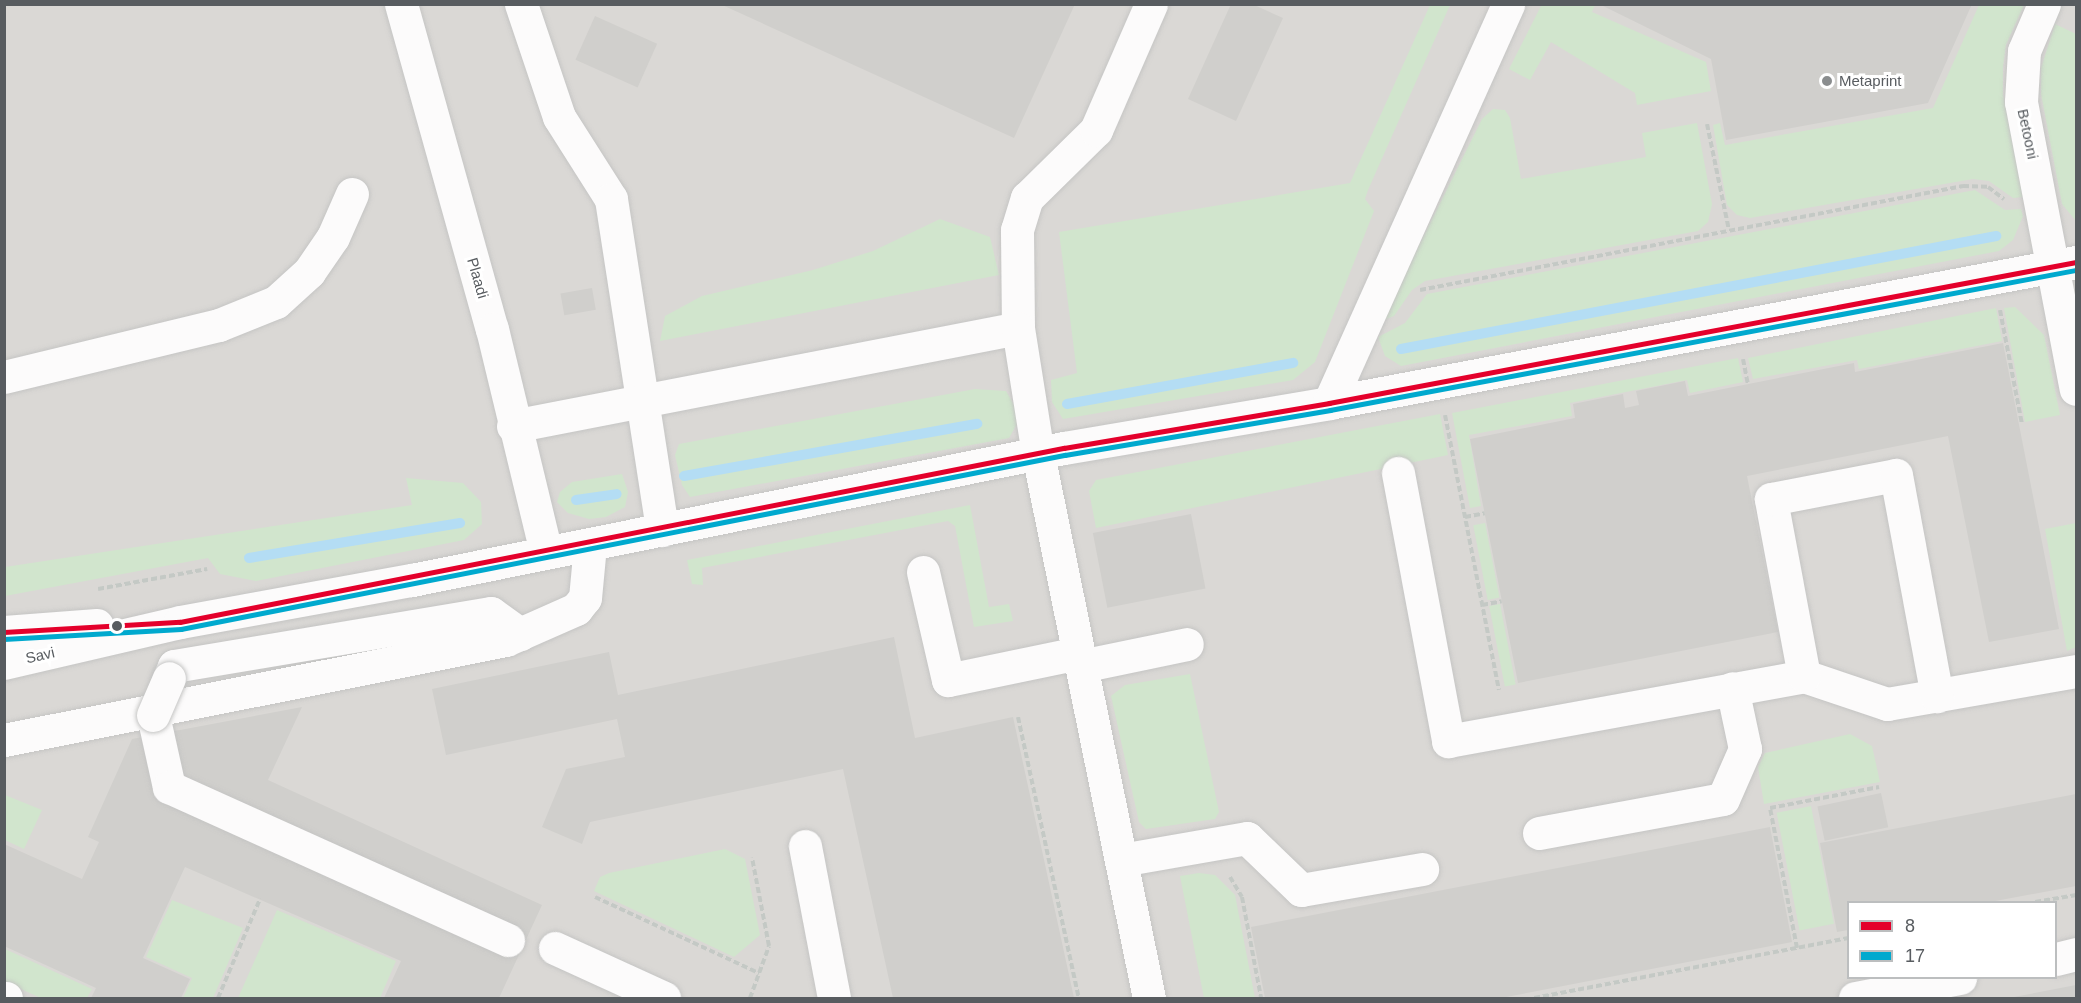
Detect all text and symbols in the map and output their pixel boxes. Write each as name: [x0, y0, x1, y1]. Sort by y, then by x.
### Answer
place label: Metaprint: [1839, 72, 1902, 90]
marker: Metaprint: [1820, 74, 1834, 88]
street label: Betooni: [2014, 107, 2042, 161]
street label: Plaadi: [464, 255, 492, 301]
unlabelled marker: [111, 620, 123, 632]
street label: Savi: [24, 643, 56, 667]
legend: [1847, 901, 2057, 979]
text: 8: [1905, 916, 1915, 936]
text: 17: [1905, 946, 1925, 966]

